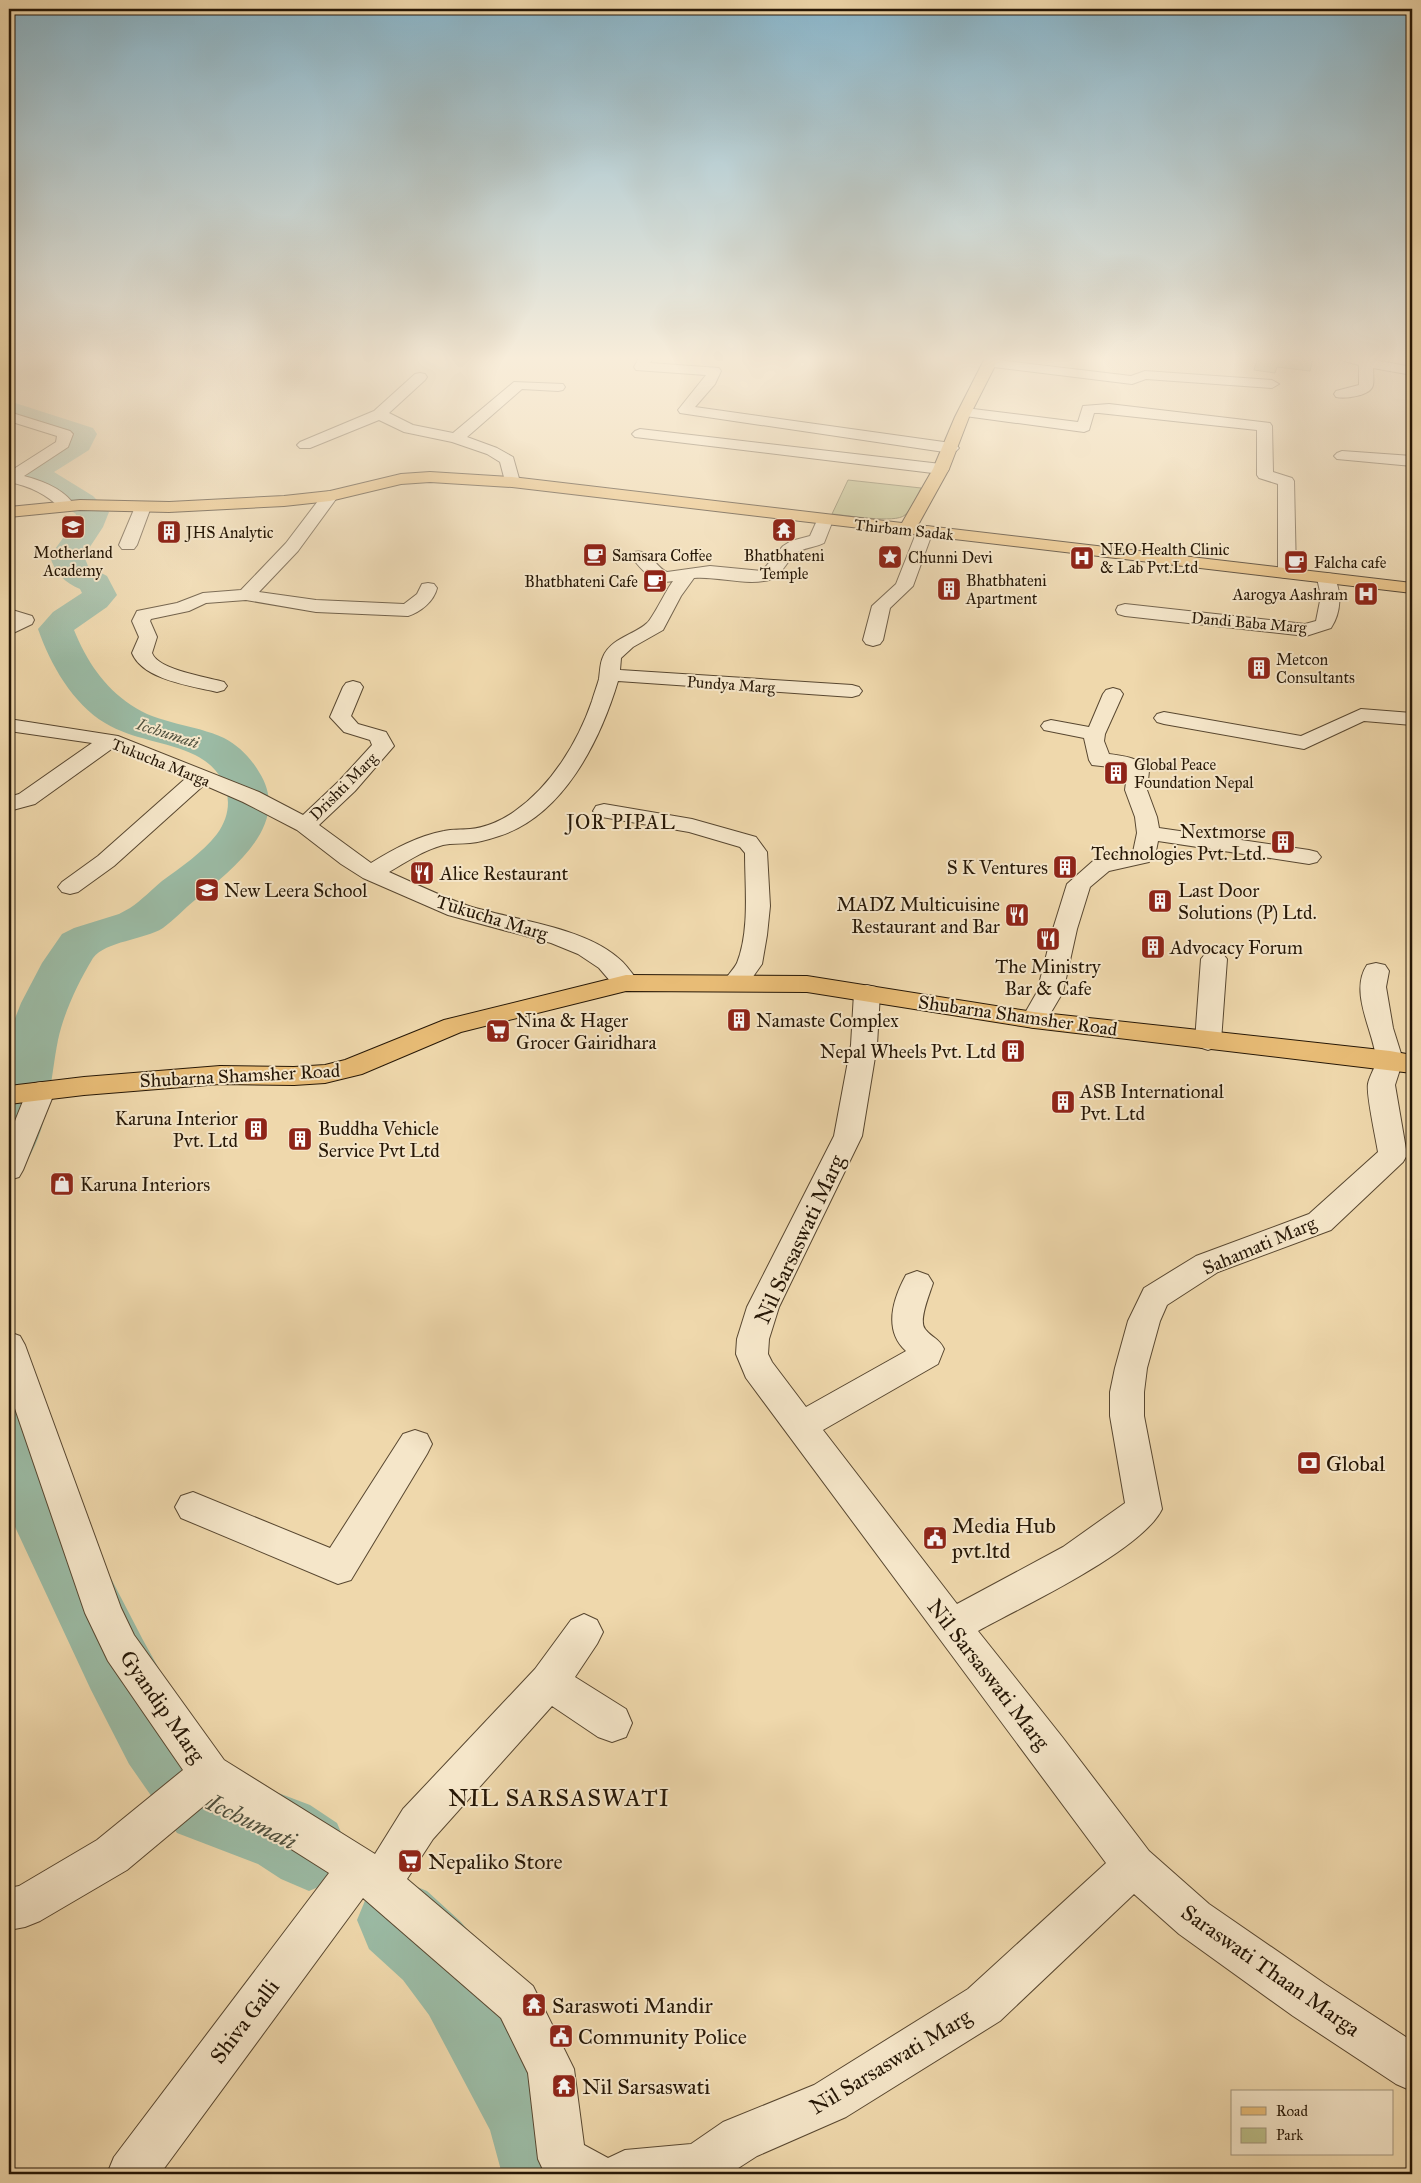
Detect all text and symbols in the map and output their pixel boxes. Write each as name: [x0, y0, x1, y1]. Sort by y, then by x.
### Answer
school or university icon: Motherland Academy: [60, 514, 86, 540]
street label: Thirbam Sadak: [853, 515, 955, 544]
temple icon: Bhatbhateni Temple: [771, 517, 797, 543]
building icon: JHS Analytic: [156, 519, 182, 545]
place label: JHS Analytic: [184, 523, 274, 543]
place label: NEO Health Clinic & Lab Pvt.Ltd: [1100, 540, 1230, 577]
cafe icon: Samsara Coffee: [582, 542, 608, 568]
place label: Motherland Academy: [33, 543, 113, 580]
place icon: Chunni Devi: [877, 544, 903, 570]
hospital icon: NEO Health Clinic & Lab Pvt.Ltd: [1069, 545, 1095, 571]
place label: Samsara Coffee: [612, 546, 713, 565]
place label: Bhatbhateni Temple: [744, 546, 825, 583]
place label: Chunni Devi: [908, 548, 993, 567]
cafe icon: Falcha cafe: [1283, 549, 1309, 575]
place label: Falcha cafe: [1314, 553, 1387, 572]
cafe icon: Bhatbhateni Cafe: [642, 568, 668, 594]
place label: Bhatbhateni Apartment: [965, 571, 1047, 608]
place label: Bhatbhateni Cafe: [524, 572, 638, 591]
building icon: Bhatbhateni Apartment: [936, 576, 962, 602]
hospital icon: Aarogya Aashram: [1353, 581, 1379, 607]
place label: Aarogya Aashram: [1232, 585, 1349, 605]
street label: Dandi Baba Marg: [1190, 608, 1308, 638]
place label: Metcon Consultants: [1276, 650, 1355, 687]
building icon: Metcon Consultants: [1246, 655, 1272, 681]
street label: Pundya Marg: [686, 672, 776, 698]
water label: Icchumati: [134, 714, 202, 753]
street label: Tukucha Marga: [108, 734, 213, 792]
street label: Drishti Marg: [306, 748, 382, 825]
place label: Global Peace Foundation Nepal: [1134, 755, 1254, 792]
building icon: Global Peace Foundation Nepal: [1103, 760, 1129, 786]
district label: JOR PIPAL: [564, 810, 676, 835]
place label: Nextmorse Technologies Pvt. Ltd.: [1091, 820, 1266, 866]
building icon: Nextmorse Technologies Pvt. Ltd.: [1270, 829, 1296, 855]
building icon: S K Ventures: [1052, 854, 1078, 880]
place label: S K Ventures: [947, 856, 1048, 879]
restaurant icon: Alice Restaurant: [409, 860, 435, 886]
place label: Alice Restaurant: [439, 862, 568, 885]
school or university icon: New Leera School: [194, 877, 220, 903]
place label: New Leera School: [224, 879, 368, 902]
place label: Last Door Solutions (P) Ltd.: [1178, 879, 1317, 925]
building icon: Last Door Solutions (P) Ltd.: [1147, 888, 1173, 914]
street label: Tukucha Marg: [433, 890, 551, 946]
place label: MADZ Multicuisine Restaurant and Bar: [837, 893, 1001, 938]
restaurant icon: MADZ Multicuisine Restaurant and Bar: [1004, 902, 1030, 928]
restaurant icon: The Ministry Bar & Cafe: [1035, 926, 1061, 952]
building icon: Advocacy Forum: [1140, 934, 1166, 960]
place label: Advocacy Forum: [1169, 936, 1303, 959]
place label: The Ministry Bar & Cafe: [995, 955, 1102, 1000]
street label: Shubarna Shamsher Road: [917, 990, 1119, 1041]
building icon: Namaste Complex: [726, 1007, 752, 1033]
place label: Nina & Hager Grocer Gairidhara: [516, 1009, 657, 1054]
place label: Namaste Complex: [756, 1009, 899, 1032]
supermarket icon: Nina & Hager Grocer Gairidhara: [485, 1018, 511, 1044]
building icon: Nepal Wheels Pvt. Ltd: [1000, 1038, 1026, 1064]
place label: Nepal Wheels Pvt. Ltd: [820, 1040, 996, 1063]
street label: Shubarna Shamsher Road: [139, 1059, 341, 1092]
place label: ASB International Pvt. Ltd: [1079, 1080, 1225, 1125]
building icon: ASB International Pvt. Ltd: [1050, 1089, 1076, 1115]
place label: Karuna Interior Pvt. Ltd: [115, 1107, 239, 1152]
building icon: Karuna Interior Pvt. Ltd: [243, 1116, 269, 1142]
place label: Buddha Vehicle Service Pvt Ltd: [318, 1117, 440, 1162]
building icon: Buddha Vehicle Service Pvt Ltd: [287, 1126, 313, 1152]
street label: Nil Sarsaswati Marg: [748, 1150, 851, 1328]
shop icon: Karuna Interiors: [49, 1171, 75, 1197]
place label: Karuna Interiors: [80, 1173, 210, 1196]
street label: Sahamati Marg: [1199, 1211, 1320, 1281]
bank icon: Global: [1296, 1450, 1322, 1476]
place label: Global: [1326, 1450, 1385, 1477]
place label: Media Hub pvt.ltd: [951, 1512, 1056, 1564]
public building icon: Media Hub pvt.ltd: [922, 1525, 948, 1551]
street label: Nil Sarsaswati Marg: [921, 1594, 1056, 1756]
street label: Gyandip Marg: [114, 1645, 212, 1768]
district label: NIL SARSASWATI: [448, 1783, 670, 1813]
water label: Icchumati: [201, 1787, 302, 1857]
supermarket icon: Nepaliko Store: [397, 1848, 423, 1874]
place label: Nepaliko Store: [428, 1848, 563, 1875]
street label: Saraswati Thaan Marga: [1176, 1899, 1366, 2043]
street label: Shiva Galli: [204, 1974, 285, 2069]
temple icon: Saraswoti Mandir: [521, 1992, 547, 2018]
place label: Saraswoti Mandir: [552, 1992, 714, 2019]
street label: Nil Sarsaswati Marg: [805, 2002, 977, 2120]
public building icon: Community Police: [548, 2023, 574, 2049]
place label: Community Police: [578, 2023, 747, 2050]
temple icon: Nil Sarsaswati: [551, 2073, 577, 2099]
place label: Nil Sarsaswati: [582, 2073, 710, 2100]
legend: [1231, 2090, 1394, 2156]
text: Road: [1276, 2102, 1308, 2120]
text: Park: [1276, 2126, 1303, 2144]

